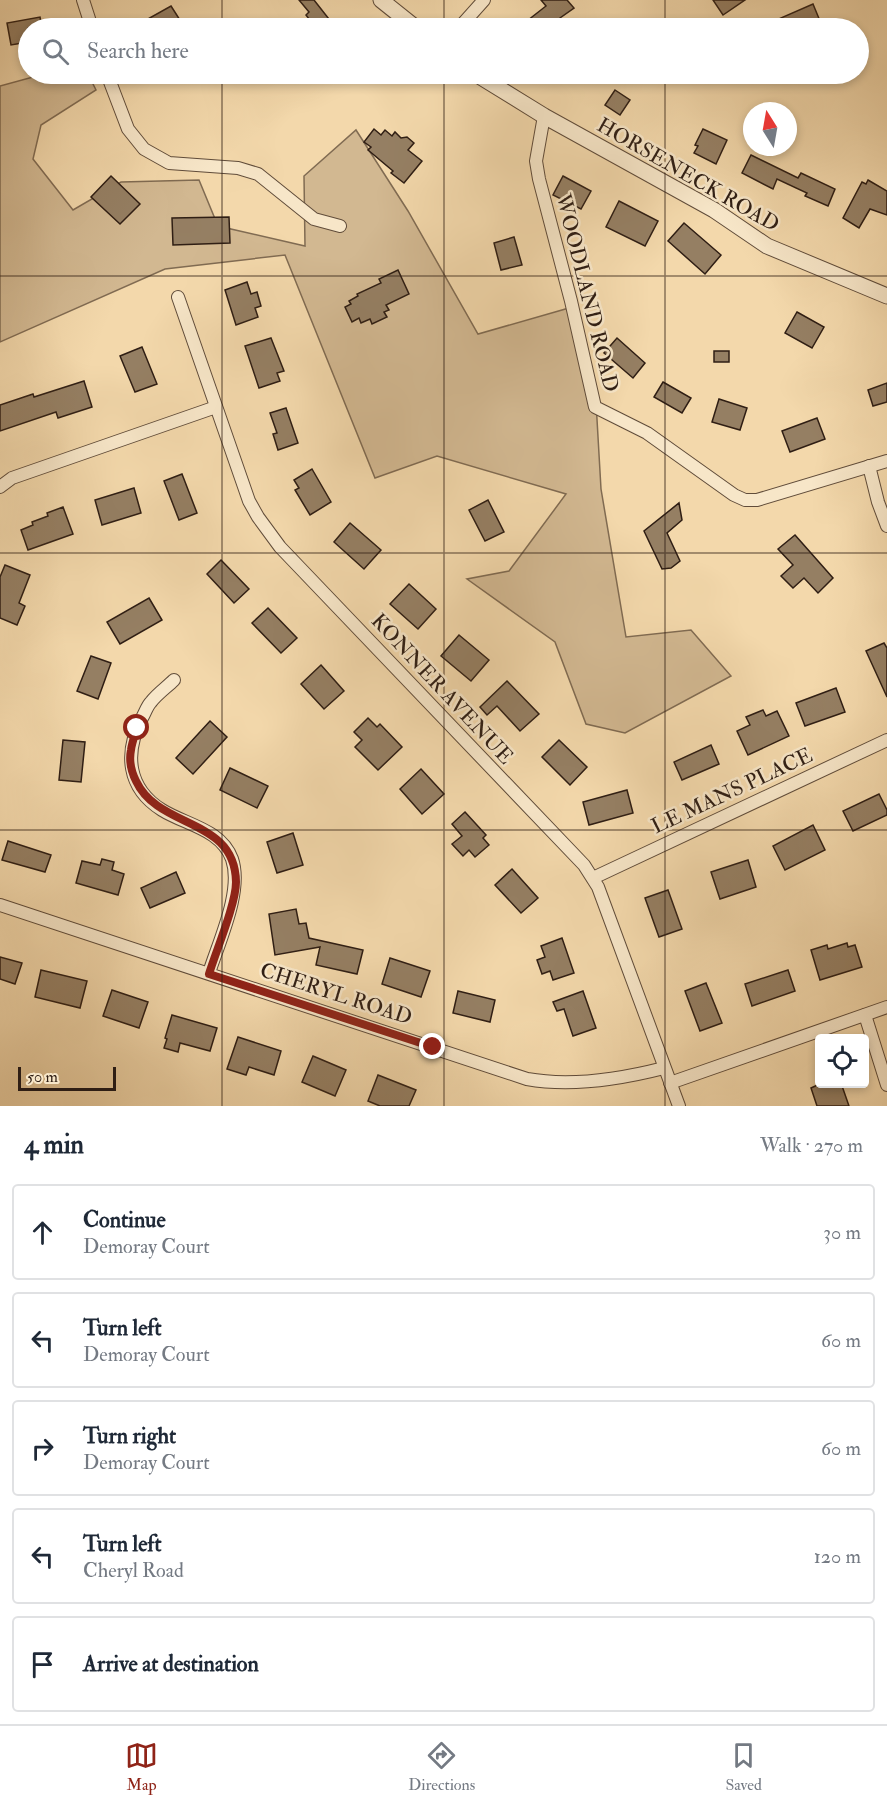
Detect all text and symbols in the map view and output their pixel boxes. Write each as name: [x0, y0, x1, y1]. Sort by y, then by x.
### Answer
search box: [18, 18, 869, 84]
icon: search: [39, 35, 72, 68]
text: Search here: [87, 37, 189, 65]
north arrow: [743, 102, 797, 156]
street label: HORSENECK ROAD: [592, 112, 784, 238]
street label: WOODLAND ROAD: [549, 190, 625, 395]
street label: KONNER AVENUE: [365, 608, 519, 770]
route start: [123, 714, 149, 740]
street label: LE MANS PLACE: [647, 742, 817, 840]
street label: CHERYL ROAD: [257, 957, 415, 1031]
route end: [419, 1033, 445, 1059]
map controls: [815, 1034, 869, 1088]
button: locate: [815, 1034, 869, 1088]
scale bar: [18, 1064, 116, 1092]
text: 50 m: [27, 1067, 58, 1087]
text: 4 min: [24, 1129, 84, 1161]
text: Walk · 270 m: [760, 1133, 863, 1158]
text: Continue: [83, 1206, 166, 1234]
icon: ahead: [26, 1216, 59, 1249]
text: 30 m: [823, 1220, 861, 1245]
text: Demoray Court: [83, 1234, 210, 1259]
text: Turn left: [83, 1314, 162, 1342]
icon: left: [26, 1324, 59, 1357]
text: 60 m: [821, 1328, 861, 1353]
text: Demoray Court: [83, 1342, 210, 1367]
text: Turn right: [83, 1422, 176, 1450]
icon: right: [26, 1432, 59, 1465]
text: 60 m: [821, 1436, 861, 1461]
text: Demoray Court: [83, 1450, 210, 1475]
text: Turn left: [83, 1530, 162, 1558]
icon: left: [26, 1540, 59, 1573]
text: 120 m: [814, 1544, 861, 1569]
text: Cheryl Road: [83, 1558, 184, 1583]
icon: arrive: [26, 1648, 59, 1681]
text: Arrive at destination: [83, 1650, 259, 1678]
tab: Map: [125, 1739, 158, 1795]
tab: Directions: [408, 1739, 475, 1795]
tab: Saved: [725, 1739, 762, 1795]

